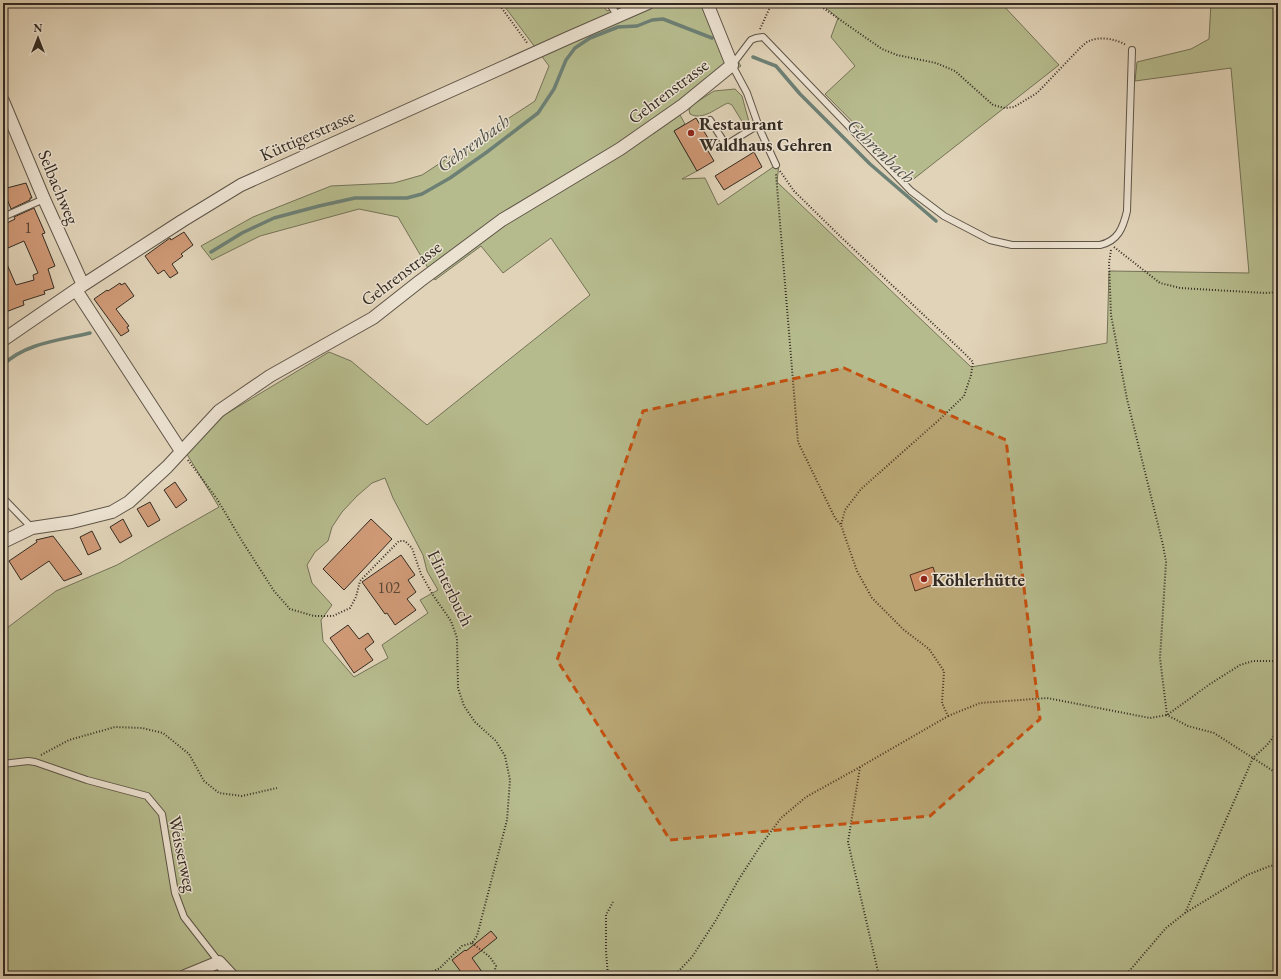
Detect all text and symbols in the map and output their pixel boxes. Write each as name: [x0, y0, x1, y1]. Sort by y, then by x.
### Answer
north arrow: [18, 18, 58, 58]
text: N: [34, 21, 43, 35]
street label: Gehrenstrasse: [623, 53, 713, 129]
street label: Küttigerstrasse: [256, 104, 358, 166]
water label: Gehrenbach: [432, 108, 514, 178]
place label: Restaurant Waldhaus Gehren: [699, 112, 832, 156]
water label: Gehrenbach: [842, 113, 920, 189]
marker: Restaurant Waldhaus Gehren: [686, 128, 696, 138]
street label: Selbachweg: [33, 146, 85, 228]
house number: 1: [24, 217, 32, 238]
street label: Gehrenstrasse: [356, 235, 446, 311]
street label: Hinterbuch: [423, 546, 479, 630]
place label: Köhlerhütte: [932, 568, 1025, 591]
marker: Köhlerhütte: [919, 574, 929, 584]
house number: 102: [377, 577, 401, 598]
street label: Weisserweg: [164, 814, 202, 894]

